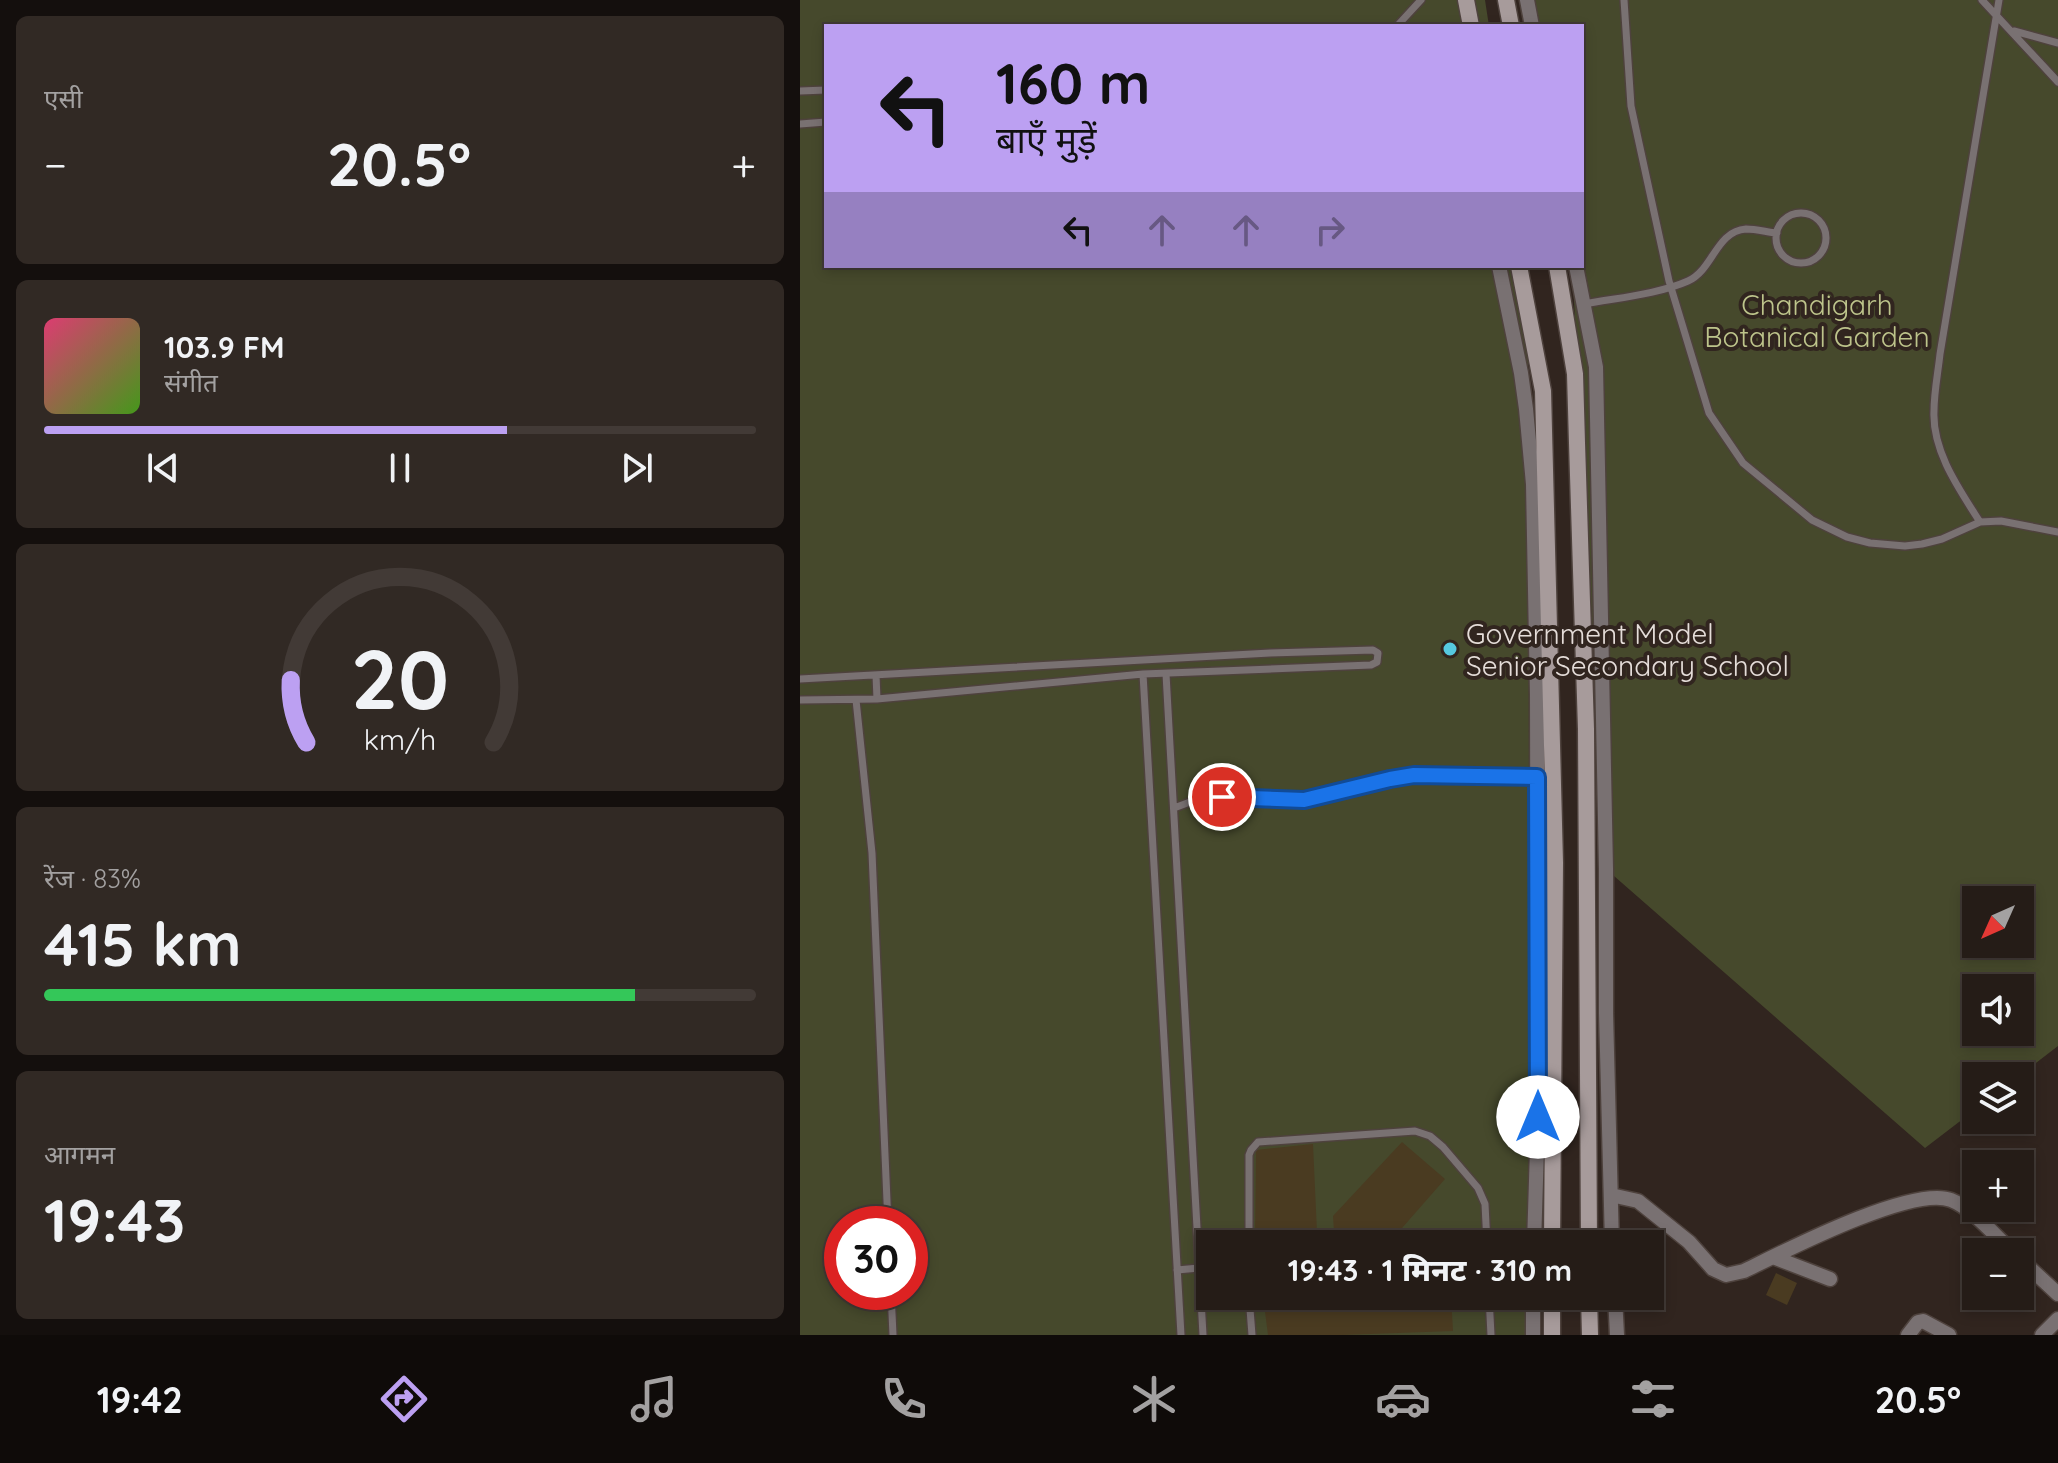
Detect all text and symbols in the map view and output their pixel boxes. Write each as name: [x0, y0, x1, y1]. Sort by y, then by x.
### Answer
text: 160 m: [996, 48, 1150, 118]
icon: left: [864, 56, 968, 160]
text: एसी: [44, 82, 83, 115]
text: बाएँ मुड़ें: [996, 117, 1096, 162]
text: 20.5°: [327, 126, 471, 201]
text: −: [44, 137, 67, 192]
text: +: [731, 137, 756, 192]
icon: left: [1056, 208, 1100, 252]
icon: ahead: [1140, 208, 1184, 252]
icon: ahead: [1224, 208, 1268, 252]
icon: right: [1308, 208, 1352, 252]
park label: Chandigarh Botanical Garden: [1704, 287, 1930, 354]
text: 103.9 FM: [164, 328, 285, 366]
text: संगीत: [164, 366, 218, 399]
icon: previous: [141, 446, 185, 490]
icon: pause: [378, 446, 422, 490]
icon: next: [615, 446, 659, 490]
place label: Government Model Senior Secondary School: [1466, 616, 1789, 683]
text: 20: [351, 626, 449, 730]
marker: Government Model Senior Secondary School: [1441, 640, 1459, 658]
text: km/h: [364, 722, 436, 758]
pin: [1188, 763, 1256, 831]
icon: arrive: [1200, 775, 1244, 819]
text: रेंज · 83%: [44, 862, 141, 895]
north arrow: [1962, 886, 2034, 958]
map controls: [1962, 886, 2034, 1310]
text: 415 km: [44, 906, 242, 981]
button: sound: [1962, 974, 2034, 1046]
button: layers: [1962, 1062, 2034, 1134]
position arrow: [1496, 1075, 1580, 1159]
text: आगमन: [44, 1138, 115, 1171]
button: +: [1962, 1150, 2034, 1222]
text: 19:43: [44, 1182, 185, 1257]
speed limit sign: 30: [824, 1206, 928, 1310]
button: −: [1962, 1238, 2034, 1310]
text: 19:43 · 1 मिनट · 310 m: [1288, 1251, 1572, 1289]
icon: directions: [376, 1371, 432, 1427]
icon: music: [626, 1371, 682, 1427]
icon: phone: [876, 1371, 932, 1427]
icon: climate: [1126, 1371, 1182, 1427]
icon: car: [1375, 1371, 1431, 1427]
icon: filters: [1625, 1371, 1681, 1427]
text: 19:42: [97, 1377, 183, 1422]
text: 20.5°: [1875, 1377, 1961, 1422]

